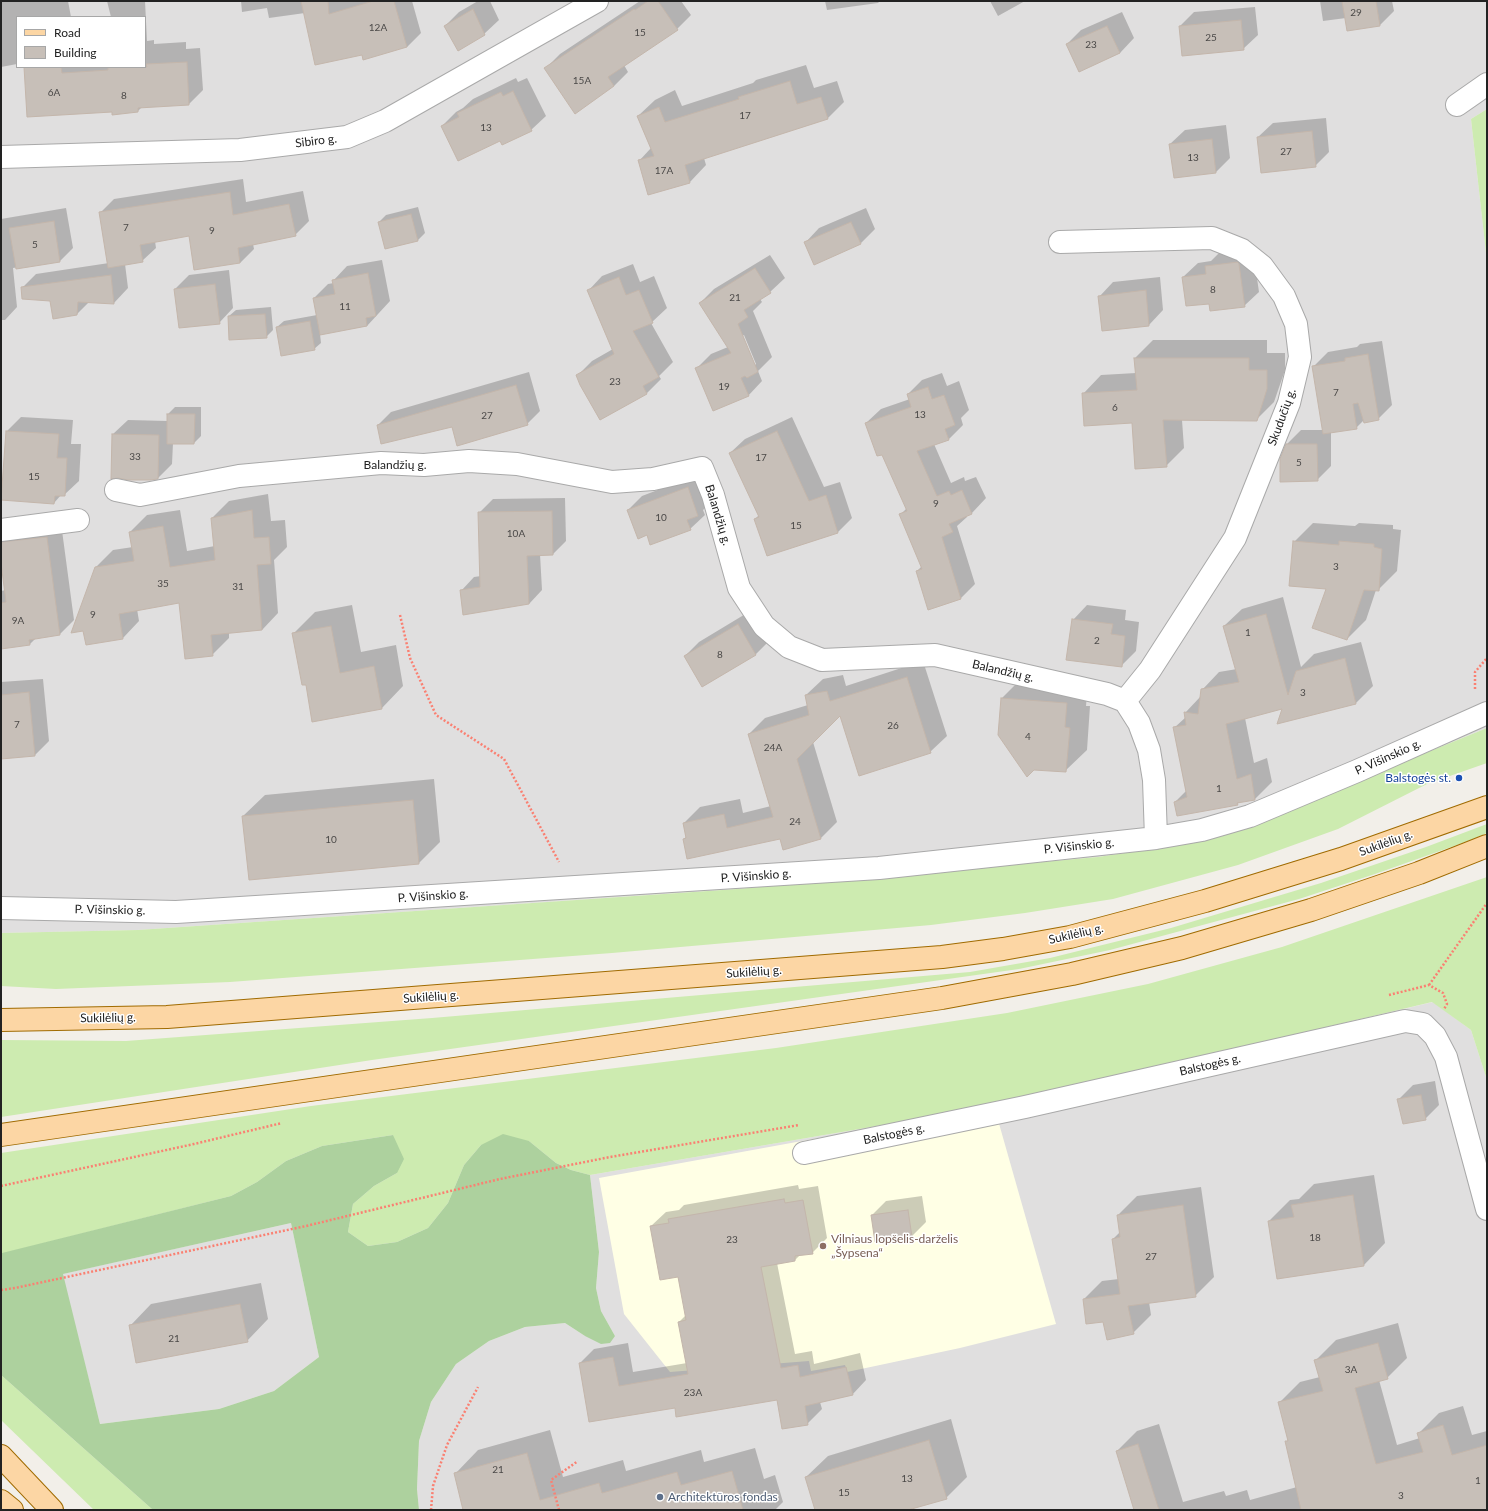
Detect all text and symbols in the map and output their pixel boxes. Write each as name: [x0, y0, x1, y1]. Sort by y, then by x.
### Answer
house number: 29: [1350, 7, 1362, 19]
legend: [16, 16, 146, 68]
house number: 12A: [369, 22, 387, 34]
text: Road: [54, 25, 81, 40]
house number: 15: [634, 27, 646, 39]
house number: 25: [1205, 32, 1217, 44]
house number: 23: [1085, 39, 1097, 51]
text: Building: [54, 45, 97, 60]
house number: 15A: [573, 75, 591, 87]
house number: 6A: [48, 87, 60, 99]
house number: 8: [121, 90, 127, 102]
house number: 17: [739, 110, 751, 122]
house number: 13: [480, 122, 492, 134]
street label: Sibiro g.: [294, 131, 338, 151]
house number: 27: [1280, 146, 1292, 158]
house number: 13: [1187, 152, 1199, 164]
house number: 17A: [655, 165, 673, 177]
house number: 7: [123, 222, 129, 234]
house number: 9: [209, 225, 215, 237]
house number: 5: [32, 239, 38, 251]
house number: 8: [1210, 284, 1216, 296]
house number: 21: [729, 292, 741, 304]
house number: 11: [339, 301, 351, 313]
house number: 23: [609, 376, 621, 388]
house number: 19: [718, 381, 730, 393]
street label: Skudučių g.: [1265, 386, 1299, 448]
house number: 7: [1333, 387, 1339, 399]
house number: 6: [1112, 402, 1118, 414]
house number: 13: [914, 409, 926, 421]
house number: 27: [481, 410, 493, 422]
house number: 33: [129, 451, 141, 463]
house number: 17: [755, 452, 767, 464]
house number: 5: [1296, 457, 1302, 469]
street label: Balandžių g.: [364, 458, 426, 472]
house number: 15: [28, 471, 40, 483]
street label: Balandžių g.: [702, 483, 734, 547]
house number: 9: [933, 498, 939, 510]
house number: 10: [655, 512, 667, 524]
house number: 15: [790, 520, 802, 532]
house number: 10A: [507, 528, 525, 540]
house number: 3: [1333, 561, 1339, 573]
house number: 35: [157, 578, 169, 590]
house number: 31: [232, 581, 244, 593]
house number: 9: [90, 609, 96, 621]
house number: 9A: [12, 615, 24, 627]
house number: 1: [1245, 627, 1251, 639]
house number: 2: [1094, 635, 1100, 647]
house number: 8: [717, 649, 723, 661]
street label: Balandžių g.: [971, 657, 1035, 685]
house number: 3: [1300, 687, 1306, 699]
house number: 7: [14, 719, 20, 731]
house number: 26: [887, 720, 899, 732]
house number: 4: [1025, 731, 1031, 743]
street label: P. Višinskio g.: [1353, 736, 1423, 778]
house number: 24A: [764, 742, 782, 754]
place label: Balstogės st.: [1385, 771, 1451, 785]
marker: Balstogės st.: [1454, 773, 1464, 783]
house number: 1: [1216, 783, 1222, 795]
house number: 24: [789, 816, 801, 828]
street label: Sukilėlių g.: [1357, 827, 1415, 859]
house number: 10: [325, 834, 337, 846]
street label: P. Višinskio g.: [1043, 835, 1115, 857]
street label: P. Višinskio g.: [720, 866, 792, 886]
street label: P. Višinskio g.: [397, 886, 469, 906]
street label: P. Višinskio g.: [74, 902, 146, 918]
street label: Sukilėlių g.: [1047, 921, 1105, 947]
street label: Sukilėlių g.: [726, 963, 782, 981]
street label: Sukilėlių g.: [403, 988, 459, 1006]
street label: Sukilėlių g.: [80, 1010, 136, 1026]
street label: Balstogės g.: [1178, 1051, 1242, 1079]
street label: Balstogės g.: [862, 1120, 926, 1148]
place label: Vilniaus lopšelis-darželis „Šypsena“: [831, 1232, 958, 1260]
house number: 18: [1309, 1232, 1321, 1244]
house number: 23: [726, 1234, 738, 1246]
marker: Vilniaus lopšelis-darželis „Šypsena“: [818, 1241, 828, 1251]
house number: 27: [1145, 1251, 1157, 1263]
house number: 21: [168, 1333, 180, 1345]
house number: 3A: [1345, 1364, 1357, 1376]
house number: 23A: [684, 1387, 702, 1399]
house number: 21: [492, 1464, 504, 1476]
house number: 13: [901, 1473, 913, 1485]
house number: 1: [1475, 1475, 1481, 1487]
house number: 15: [838, 1487, 850, 1499]
place label: Architektūros fondas: [668, 1490, 778, 1504]
house number: 3: [1398, 1490, 1404, 1502]
marker: Architektūros fondas: [655, 1492, 665, 1502]

